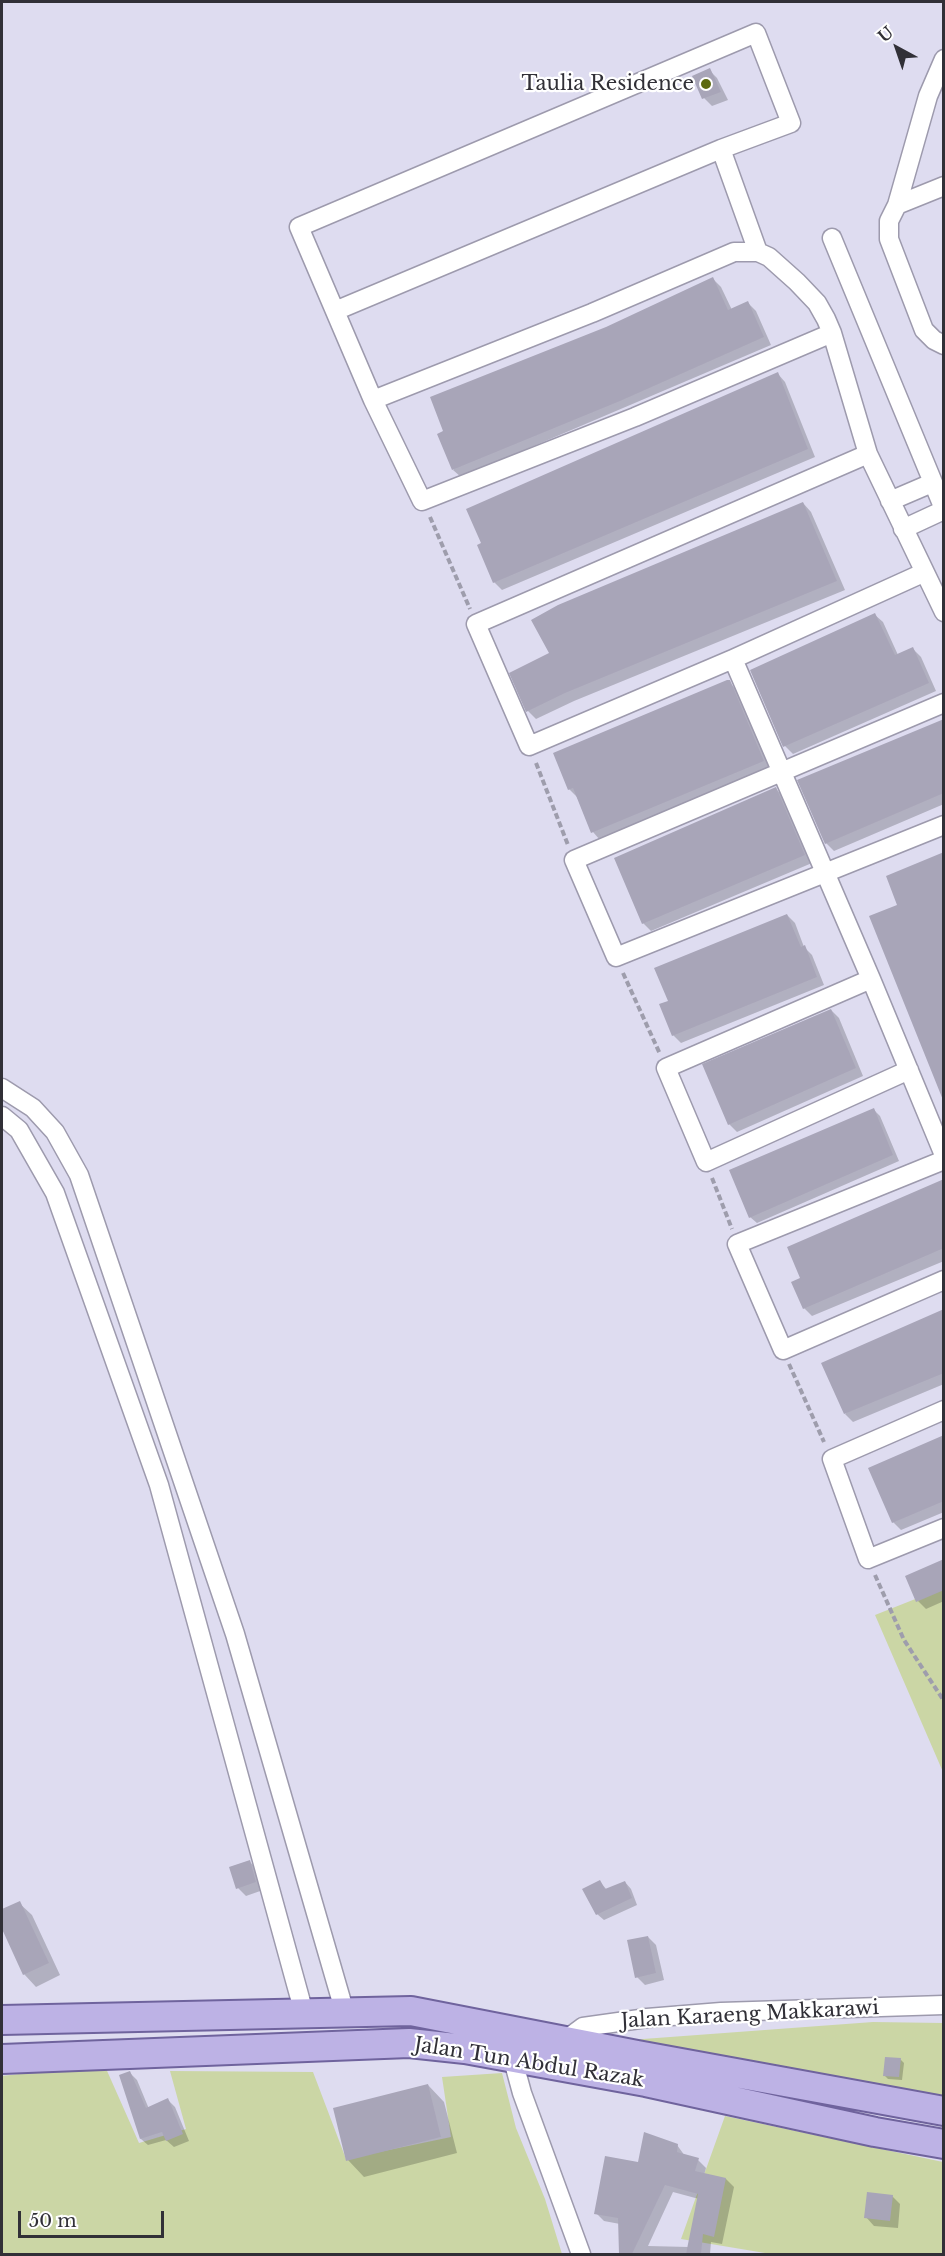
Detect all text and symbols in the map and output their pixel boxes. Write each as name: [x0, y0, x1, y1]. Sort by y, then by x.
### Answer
north arrow: [867, 18, 927, 78]
text: U: [874, 22, 897, 46]
place label: Taulia Residence: [522, 72, 694, 96]
marker: Taulia Residence: [699, 77, 713, 91]
street label: Jalan Karaeng Makkarawi: [620, 1996, 880, 2034]
street label: Jalan Tun Abdul Razak: [412, 2033, 646, 2093]
scale bar: [21, 2199, 166, 2237]
text: 50 m: [29, 2210, 77, 2232]

